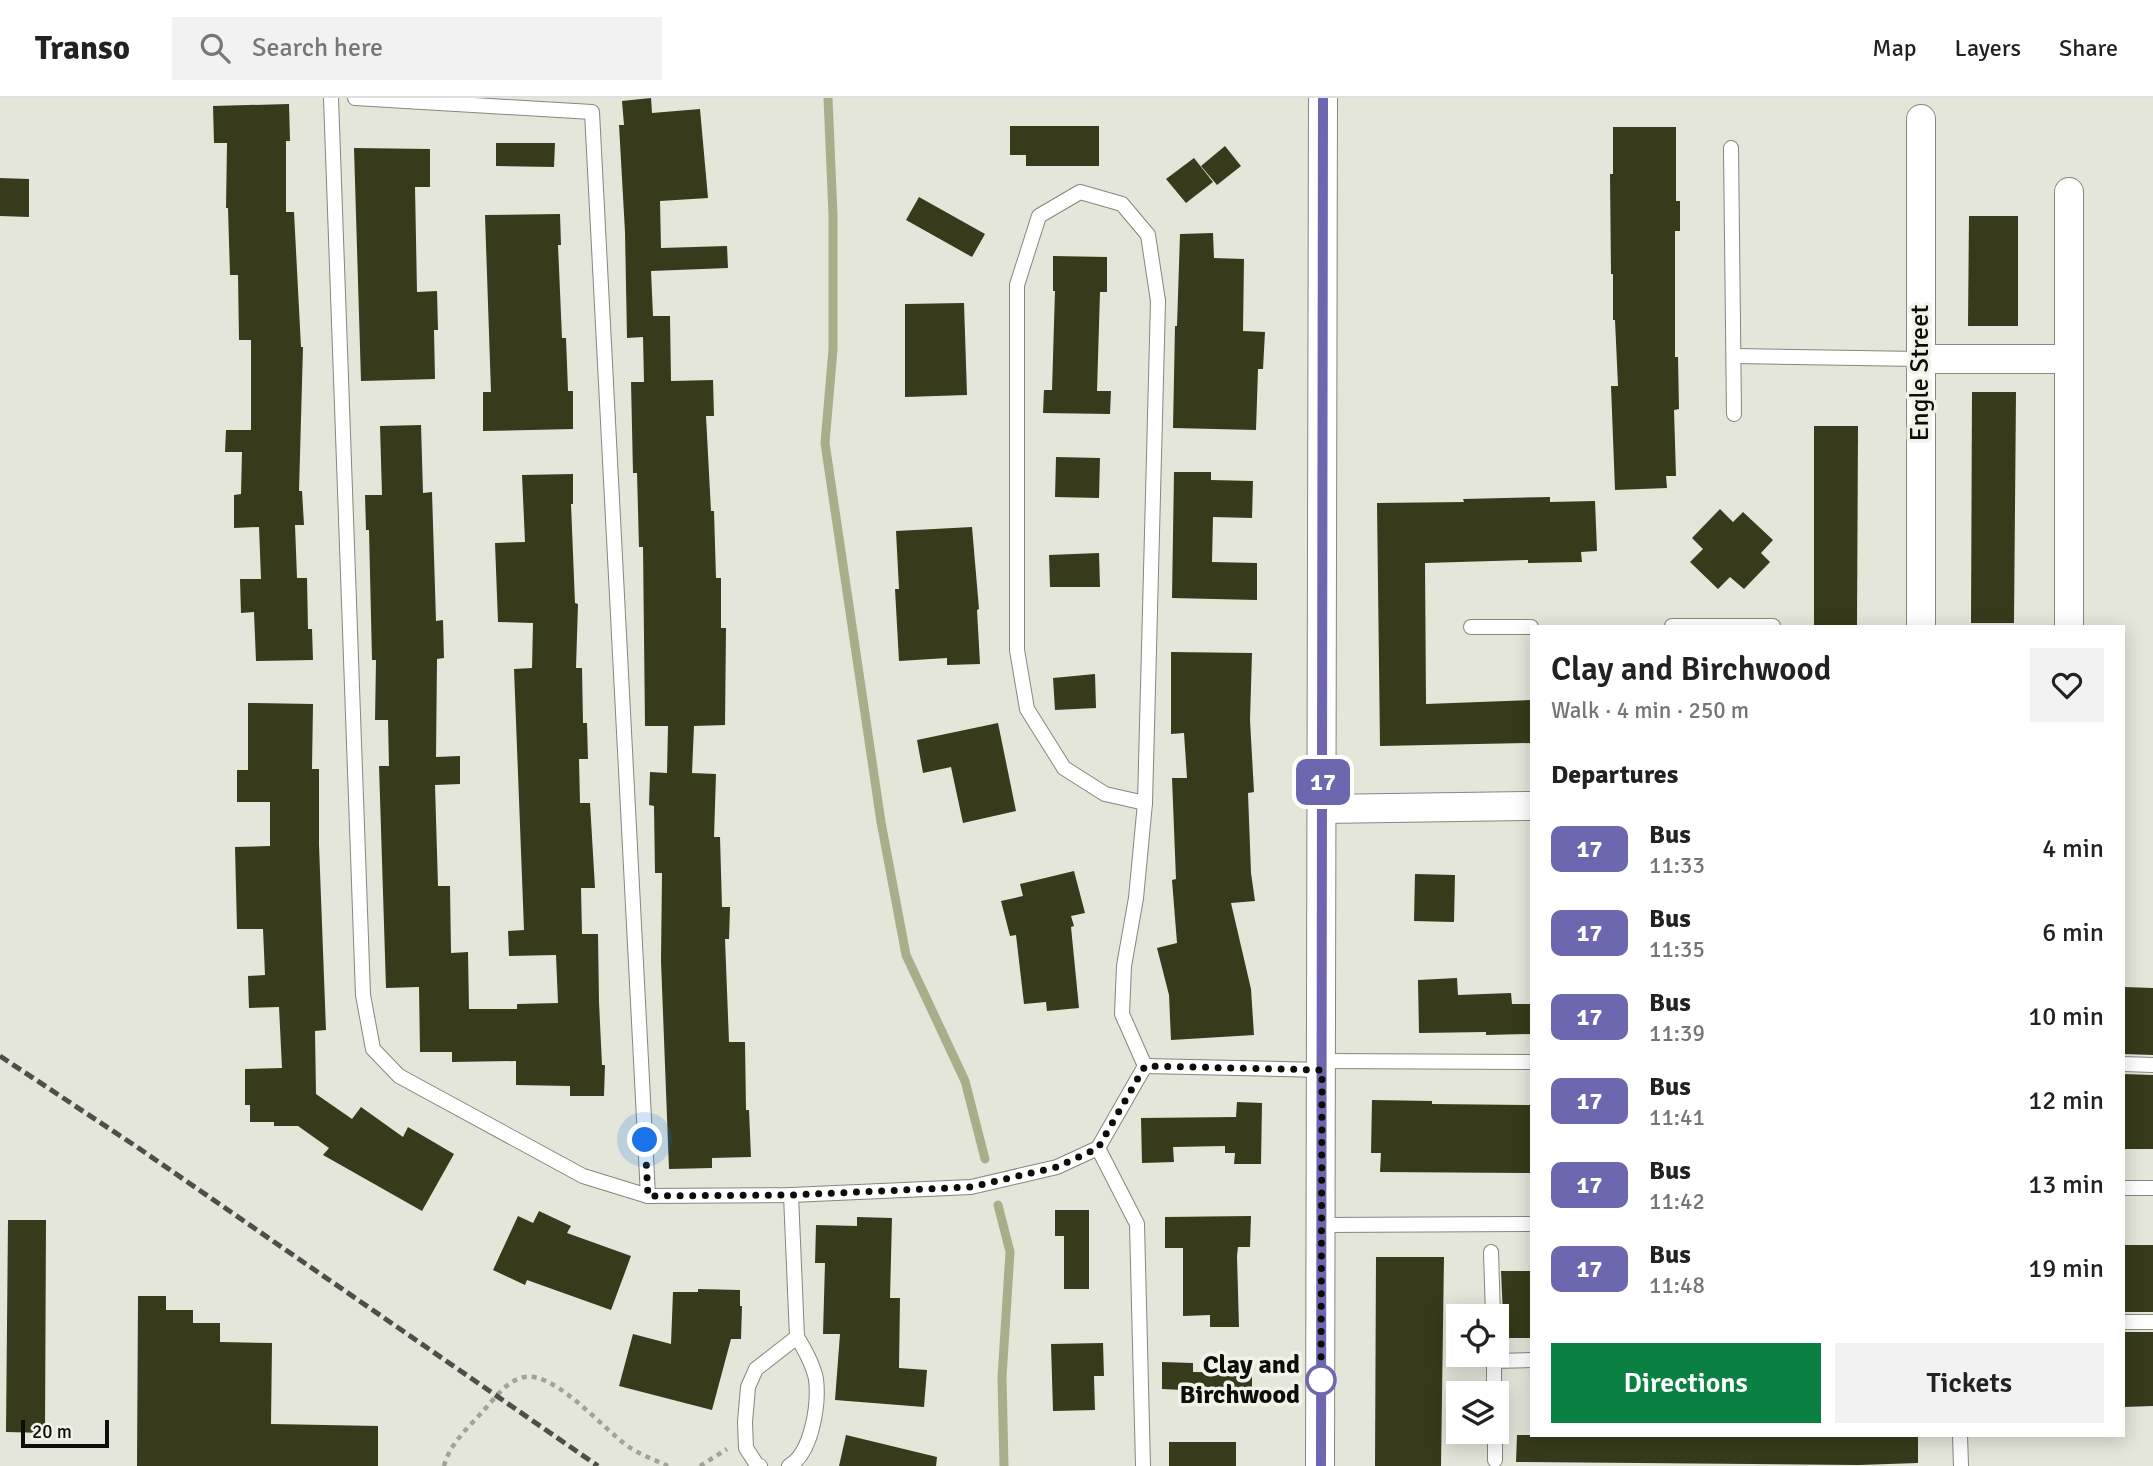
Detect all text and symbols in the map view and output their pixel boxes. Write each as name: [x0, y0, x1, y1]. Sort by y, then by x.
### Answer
search box: [172, 17, 662, 80]
text: Transo: [35, 28, 130, 69]
icon: search: [196, 29, 234, 67]
text: Search here: [252, 32, 383, 64]
text: Map: [1872, 33, 1917, 63]
text: Layers: [1955, 33, 2021, 63]
text: Share: [2059, 33, 2118, 63]
street label: Engle Street: [1904, 305, 1936, 441]
button: heart: [2030, 648, 2104, 722]
text: Clay and Birchwood: [1551, 649, 1831, 690]
text: Walk · 4 min · 250 m: [1551, 696, 1749, 725]
line badge: 17: [1292, 759, 1354, 805]
text: Departures: [1551, 759, 1678, 791]
text: 17: [1310, 767, 1336, 797]
text: Bus: [1649, 819, 1691, 851]
text: 4 min: [2042, 833, 2104, 865]
text: 17: [1577, 834, 1602, 864]
text: 11:33: [1649, 851, 1705, 880]
text: Bus: [1649, 903, 1691, 935]
text: 6 min: [2042, 917, 2104, 949]
text: 17: [1577, 918, 1602, 948]
text: 11:35: [1649, 935, 1705, 964]
text: Bus: [1649, 987, 1691, 1019]
text: 10 min: [2028, 1001, 2104, 1033]
text: 17: [1577, 1002, 1602, 1032]
text: 11:39: [1649, 1019, 1705, 1048]
text: Bus: [1649, 1071, 1691, 1103]
text: 12 min: [2028, 1085, 2104, 1117]
text: 17: [1577, 1086, 1602, 1116]
text: 11:41: [1649, 1103, 1705, 1132]
your location: [627, 1122, 662, 1157]
text: Bus: [1649, 1155, 1691, 1187]
text: 13 min: [2028, 1169, 2104, 1201]
text: 17: [1577, 1170, 1602, 1200]
text: 11:42: [1649, 1187, 1705, 1216]
text: Bus: [1649, 1239, 1691, 1271]
text: 19 min: [2028, 1253, 2104, 1285]
text: 17: [1577, 1254, 1602, 1284]
text: 11:48: [1649, 1271, 1705, 1300]
map controls: [1446, 1304, 1509, 1444]
button: locate: [1446, 1304, 1509, 1367]
button: Directions: [1551, 1343, 1821, 1423]
button: Tickets: [1835, 1343, 2104, 1423]
place label: Clay and Birchwood: [1179, 1349, 1300, 1411]
marker: Clay and Birchwood: [1306, 1365, 1336, 1395]
button: layers: [1446, 1381, 1509, 1444]
scale bar: [21, 1417, 108, 1449]
text: 20 m: [32, 1420, 72, 1444]

